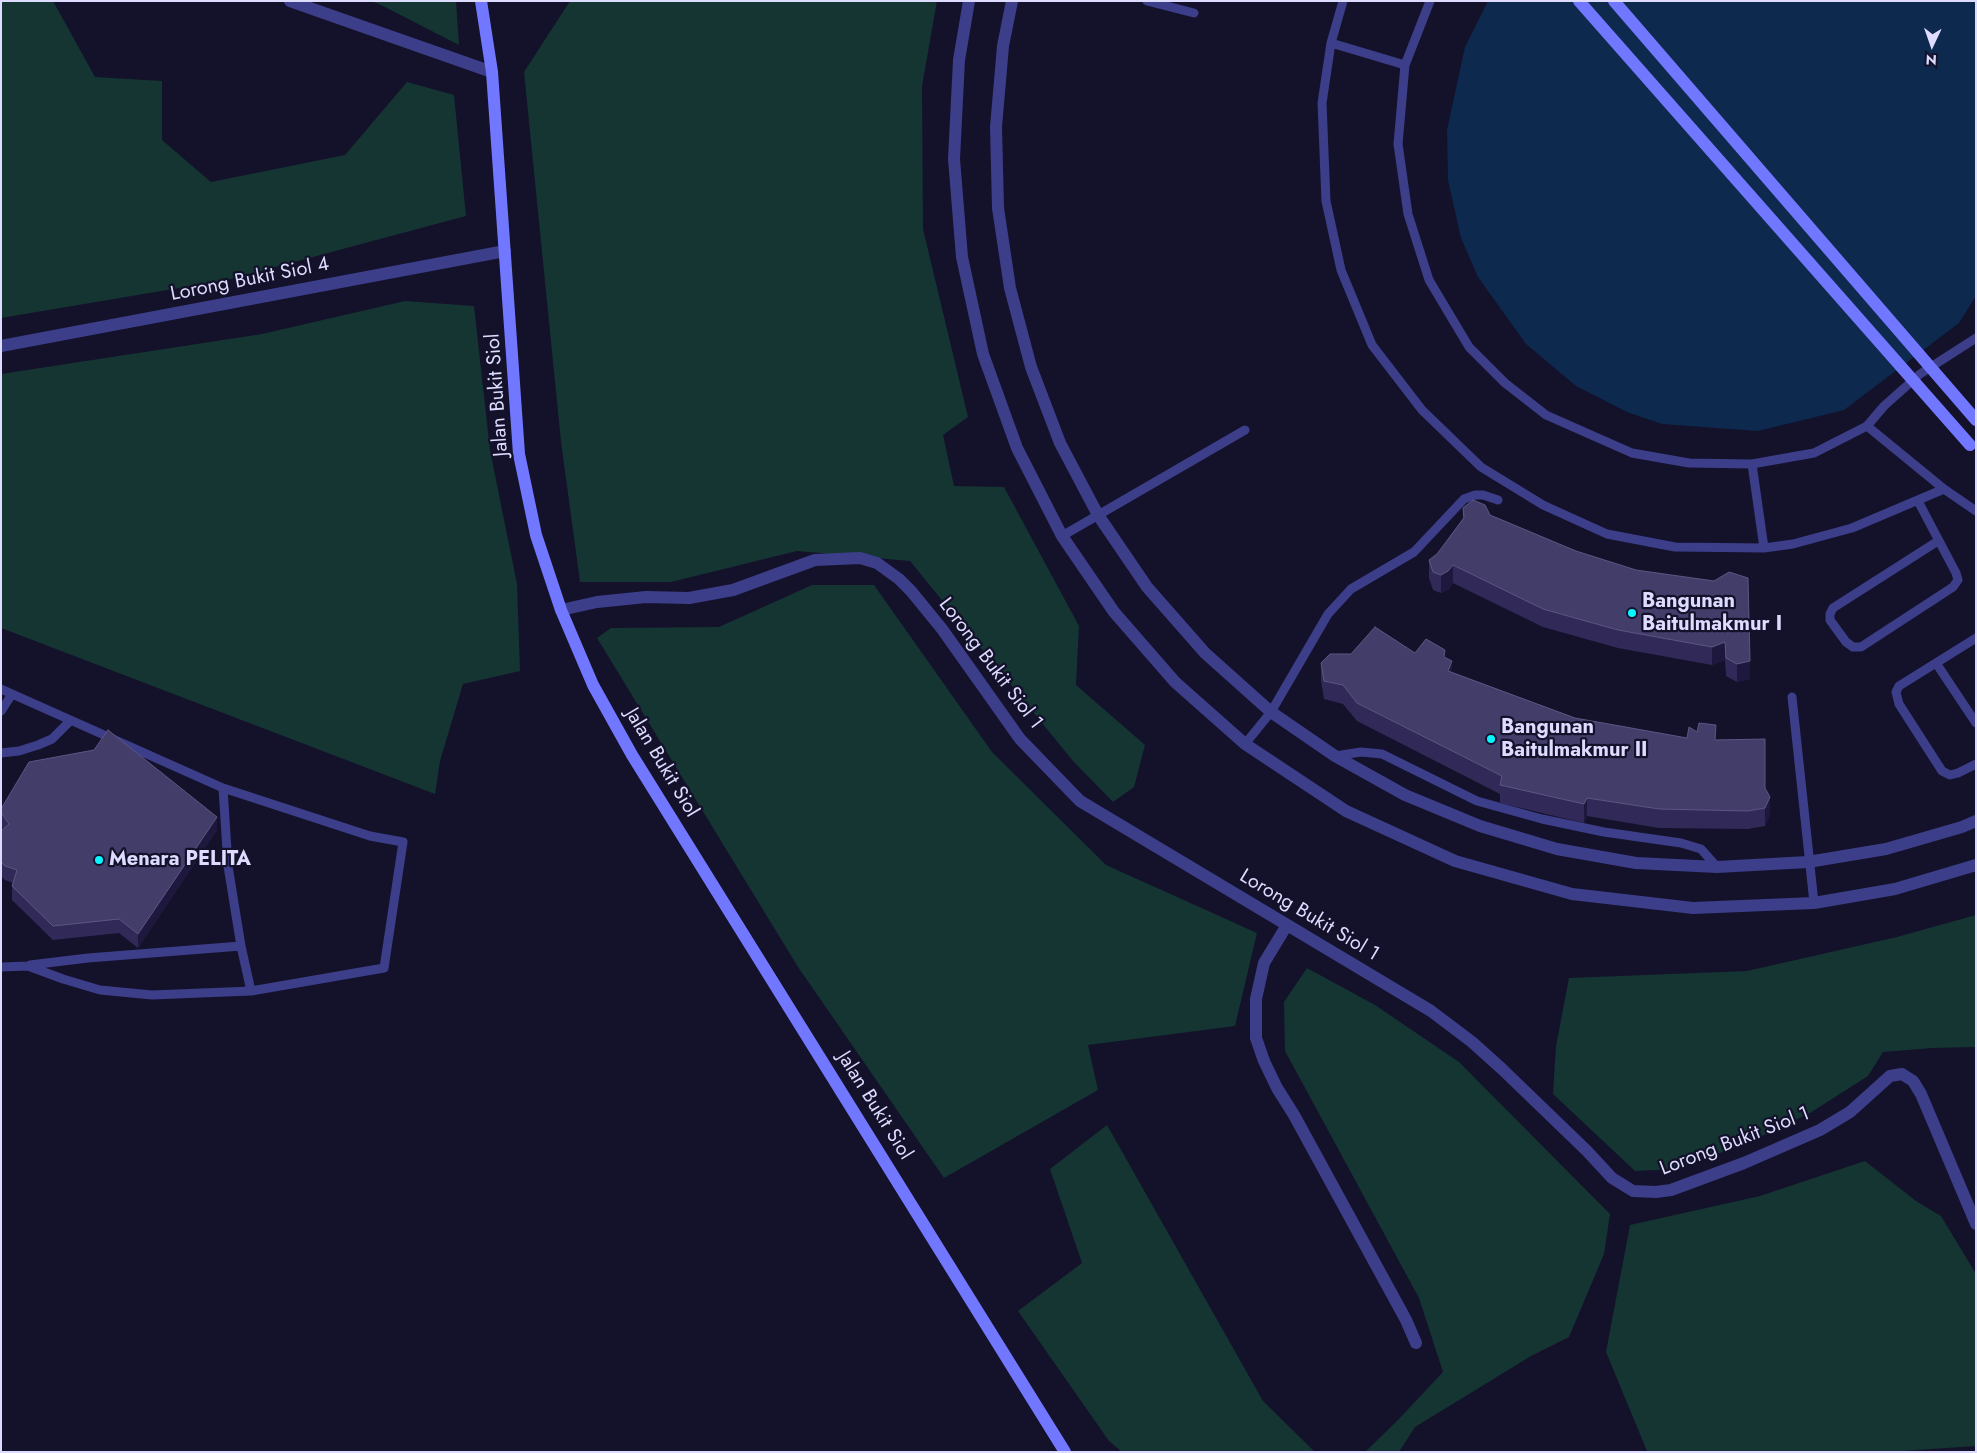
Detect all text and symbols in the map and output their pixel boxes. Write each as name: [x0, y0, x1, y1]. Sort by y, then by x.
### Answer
north arrow: [1907, 20, 1957, 70]
text: N: [1925, 50, 1937, 70]
street label: Lorong Bukit Siol 4: [169, 253, 331, 307]
street label: Jalan Bukit Siol: [482, 333, 514, 457]
place label: Bangunan Baitulmakmur I: [1642, 590, 1782, 637]
street label: Lorong Bukit Siol 1: [933, 594, 1047, 734]
marker: Bangunan Baitulmakmur I: [1626, 607, 1638, 619]
street label: Jalan Bukit Siol: [619, 704, 703, 822]
place label: Bangunan Baitulmakmur II: [1501, 716, 1647, 763]
marker: Bangunan Baitulmakmur II: [1485, 733, 1497, 745]
place label: Menara PELITA: [109, 848, 251, 872]
marker: Menara PELITA: [93, 854, 105, 866]
street label: Lorong Bukit Siol 1: [1235, 865, 1383, 967]
street label: Jalan Bukit Siol: [831, 1047, 917, 1165]
street label: Lorong Bukit Siol 1: [1657, 1102, 1813, 1182]

